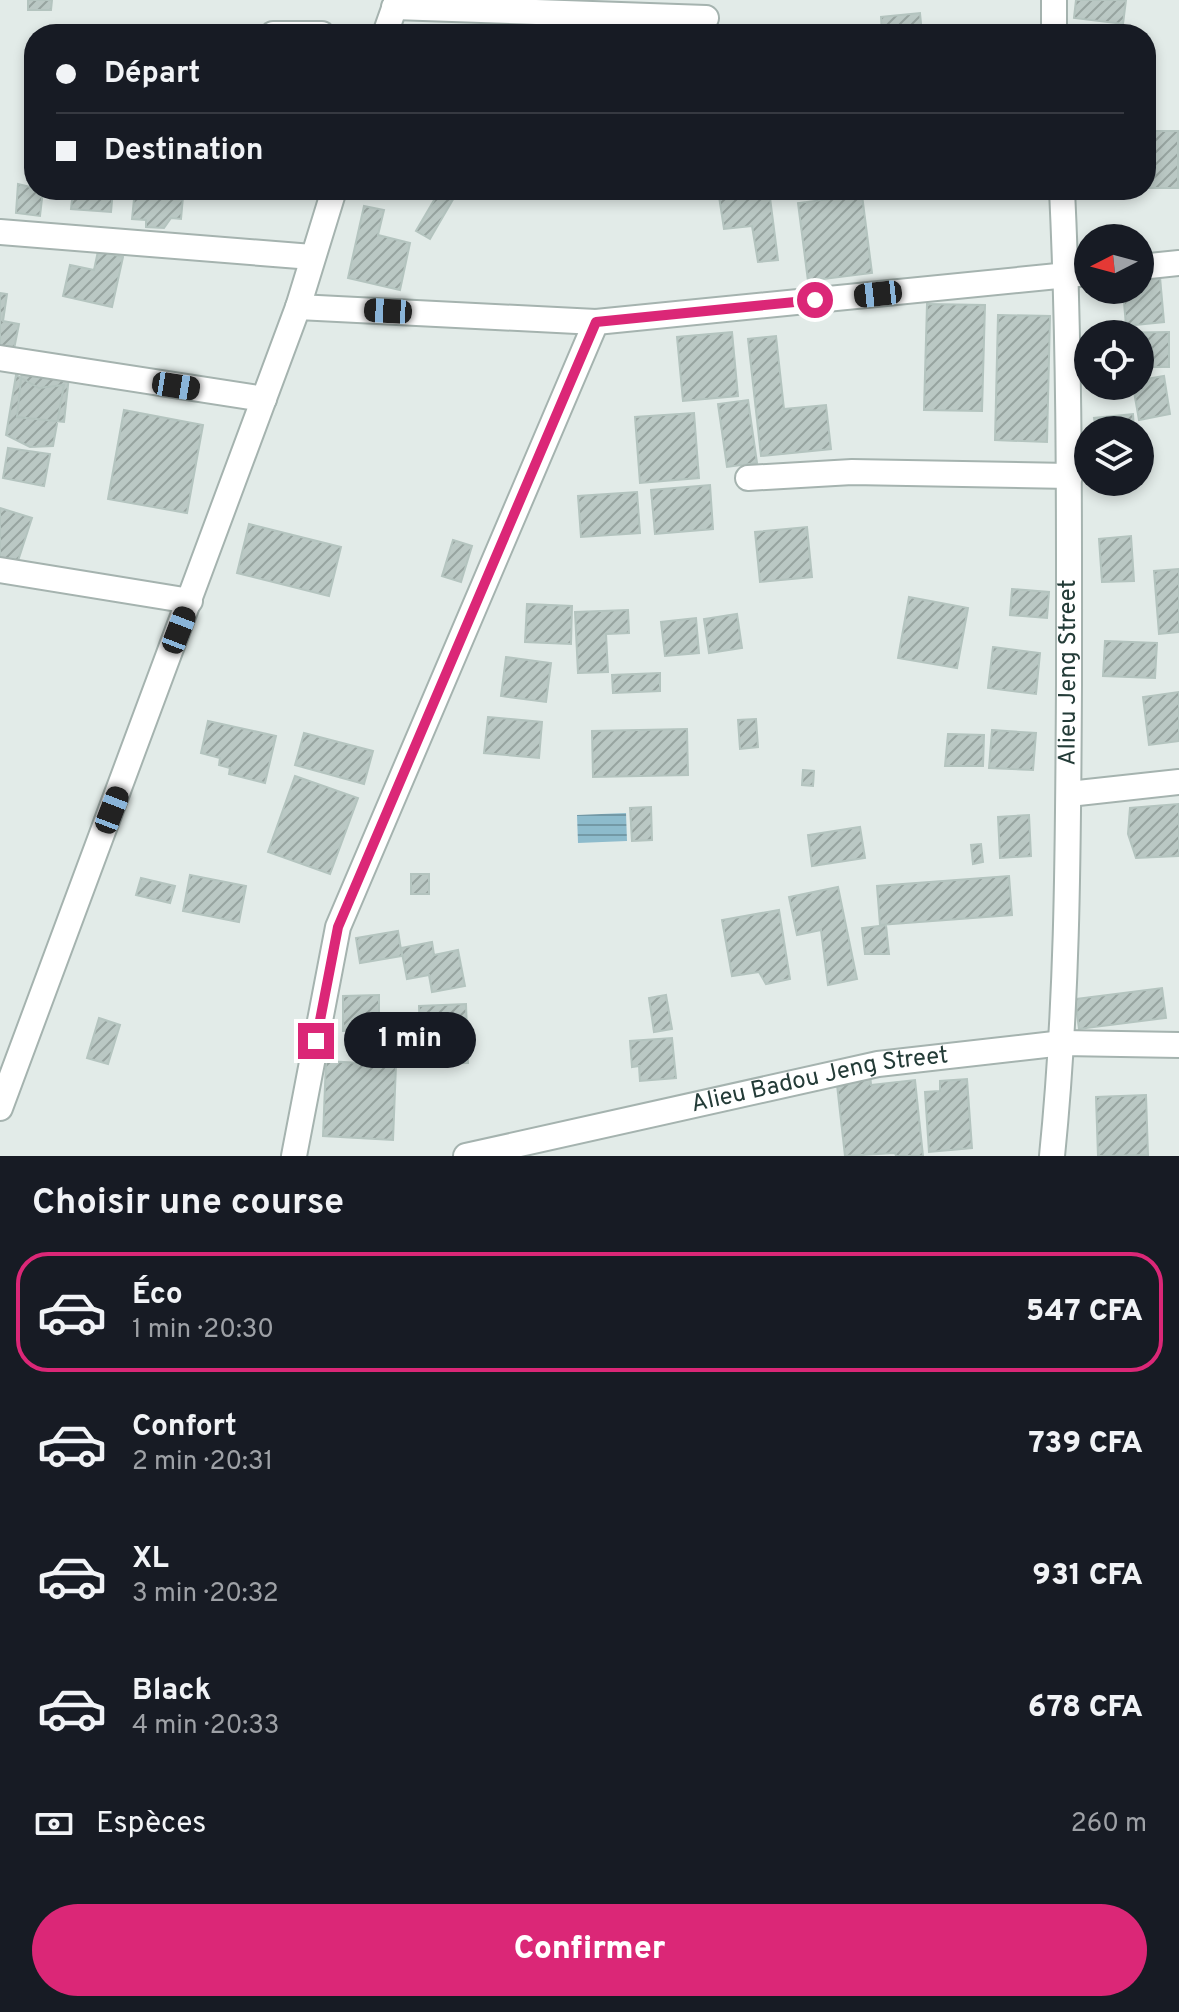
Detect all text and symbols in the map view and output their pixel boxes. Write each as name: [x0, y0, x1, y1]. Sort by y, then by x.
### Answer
text: Départ: [104, 56, 200, 93]
text: Destination: [104, 133, 263, 170]
north arrow: [1074, 224, 1154, 304]
map controls: [1074, 224, 1154, 496]
car: [853, 280, 903, 308]
route start: [797, 282, 833, 318]
car: [363, 298, 413, 324]
button: locate: [1074, 320, 1154, 400]
car: [150, 370, 202, 402]
button: layers: [1074, 416, 1154, 496]
street label: Alieu Jeng Street: [1053, 579, 1084, 766]
car: [159, 603, 199, 657]
car: [92, 783, 132, 837]
callout: 1 min: [344, 1013, 476, 1069]
route end: [298, 1023, 334, 1059]
text: 1 min: [378, 1023, 442, 1056]
street label: Alieu Badou Jeng Street: [689, 1041, 950, 1120]
text: Choisir une course: [32, 1181, 344, 1227]
icon: car: [36, 1276, 108, 1348]
text: Éco: [132, 1277, 183, 1314]
text: 547 CFA: [1026, 1294, 1143, 1331]
text: 1 min · 20:30: [132, 1314, 274, 1347]
icon: car: [36, 1408, 108, 1480]
text: Confort: [132, 1409, 237, 1446]
text: 739 CFA: [1029, 1426, 1143, 1463]
text: 2 min · 20:31: [132, 1446, 273, 1479]
icon: car: [36, 1540, 108, 1612]
text: XL: [132, 1541, 169, 1578]
text: 931 CFA: [1032, 1558, 1143, 1595]
text: 3 min · 20:32: [132, 1578, 279, 1611]
icon: car: [36, 1672, 108, 1744]
text: Black: [132, 1673, 211, 1710]
text: 678 CFA: [1028, 1690, 1143, 1727]
text: 4 min · 20:33: [132, 1710, 280, 1743]
icon: cash: [32, 1802, 76, 1846]
text: Espèces: [96, 1806, 206, 1843]
text: 260 m: [1071, 1808, 1147, 1841]
button: Confirmer: [32, 1904, 1147, 1996]

